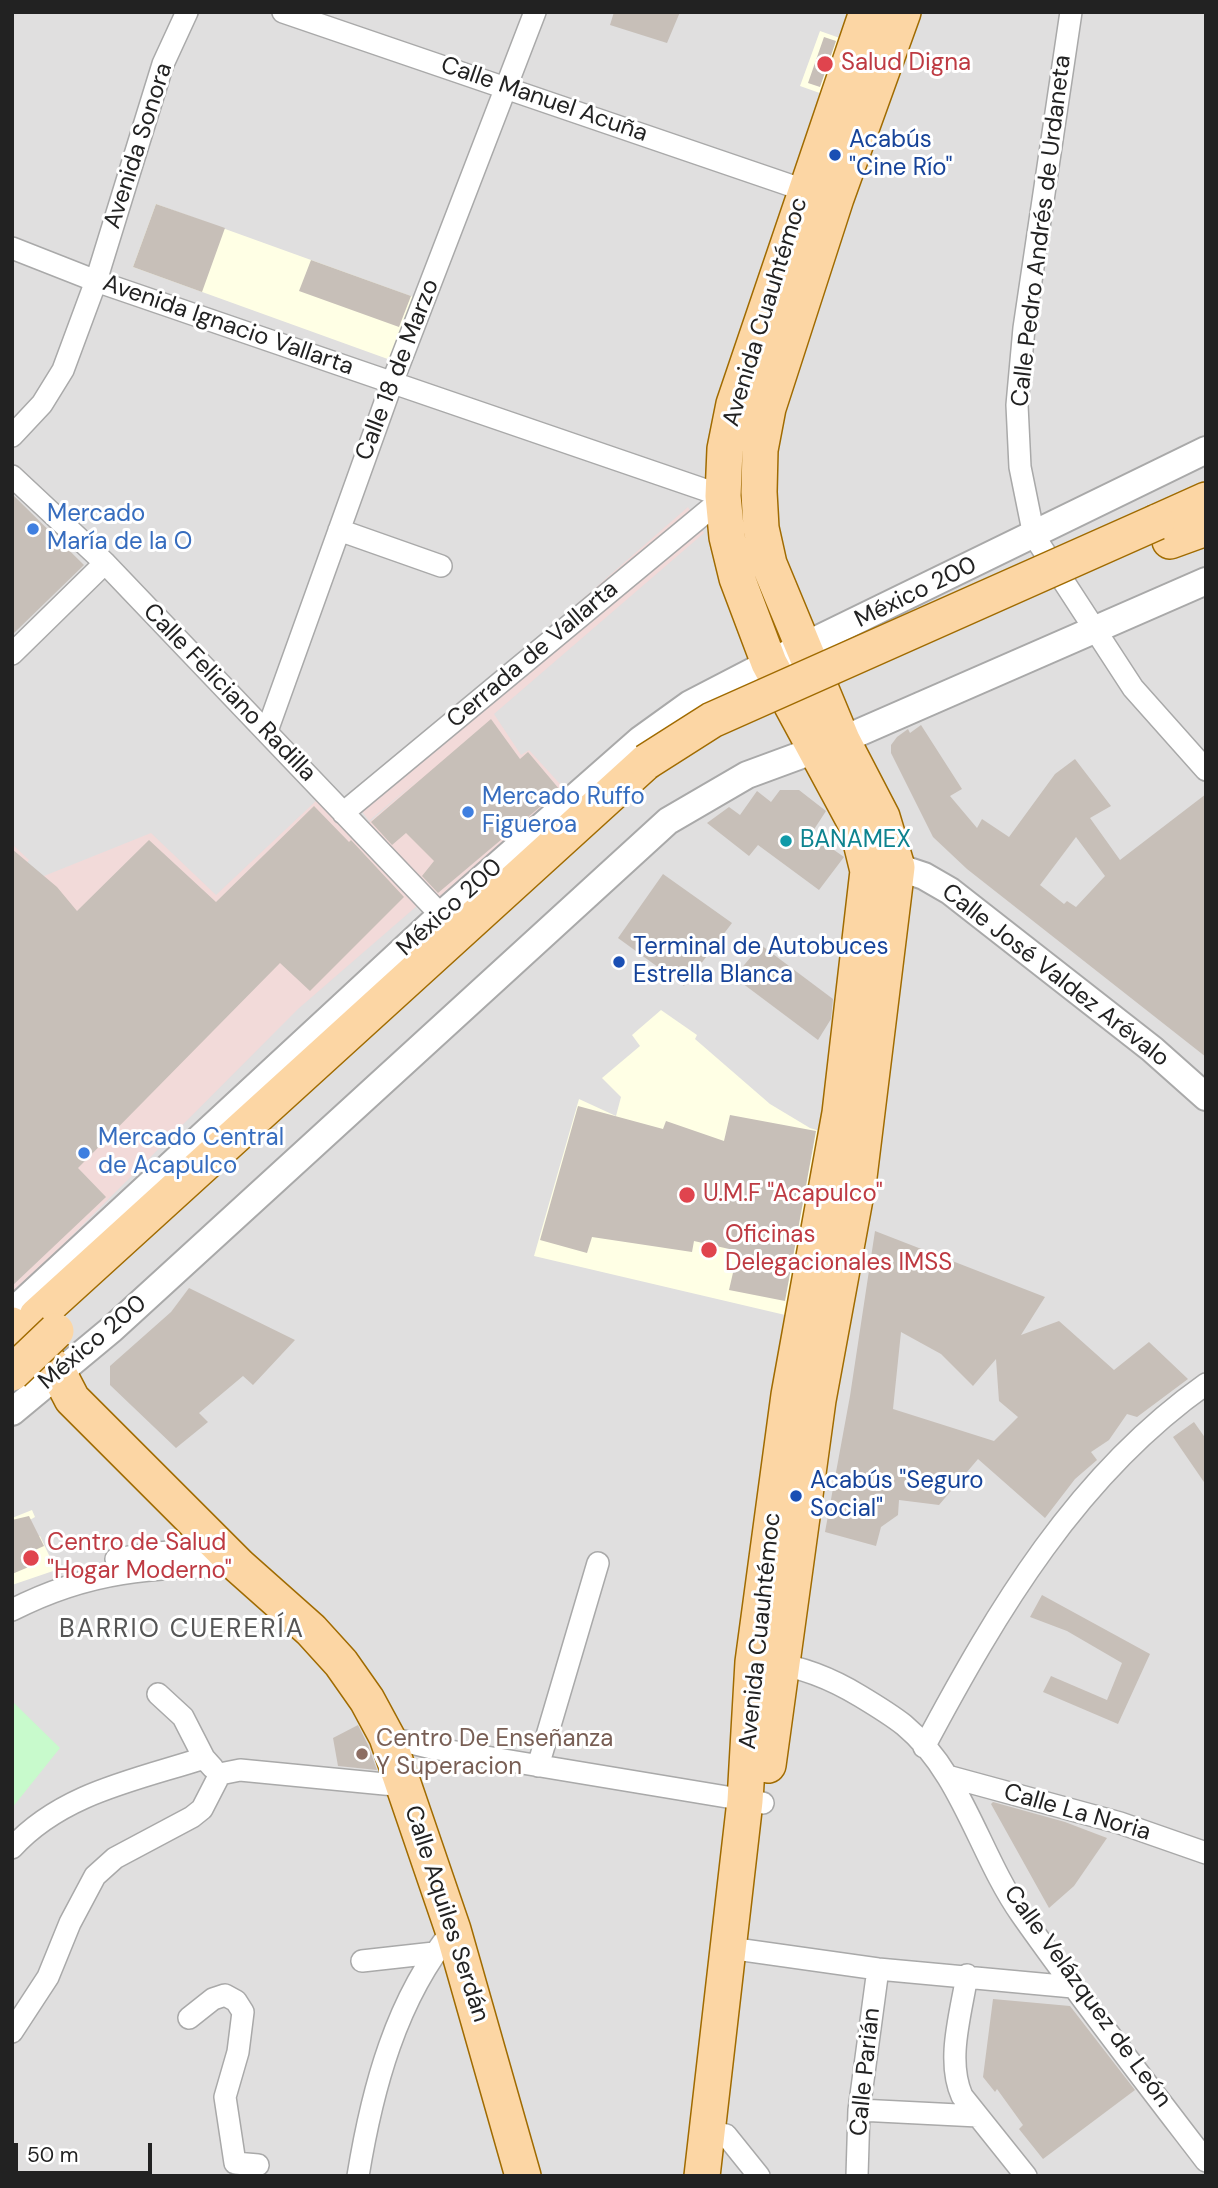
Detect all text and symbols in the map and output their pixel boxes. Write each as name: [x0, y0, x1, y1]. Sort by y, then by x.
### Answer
place label: Salud Digna: [841, 50, 971, 78]
street label: Calle Manuel Acuña: [437, 51, 651, 149]
marker: Salud Digna: [815, 54, 835, 74]
street label: Calle Pedro Andrés de Urdaneta: [1006, 54, 1078, 408]
street label: Avenida Sonora: [99, 60, 179, 232]
place label: Acabús "Cine Río": [849, 127, 953, 183]
marker: Acabús "Cine Río": [827, 147, 843, 163]
street label: Avenida Cuauhtémoc: [717, 194, 815, 430]
street label: Avenida Ignacio Vallarta: [99, 270, 357, 382]
street label: Calle 18 de Marzo: [350, 275, 446, 465]
place label: Mercado María de la O: [47, 501, 192, 557]
marker: Mercado María de la O: [25, 521, 41, 537]
street label: México 200: [851, 551, 981, 635]
street label: Cerrada de Vallarta: [442, 575, 624, 735]
street label: Calle Feliciano Radilla: [136, 598, 322, 788]
place label: Mercado Ruffo Figueroa: [482, 784, 645, 840]
marker: Mercado Ruffo Figueroa: [460, 804, 476, 820]
place label: BANAMEX: [800, 827, 911, 855]
marker: BANAMEX: [778, 833, 794, 849]
street label: México 200: [391, 853, 509, 963]
street label: Calle José Valdez Arévalo: [936, 878, 1174, 1074]
place label: Terminal de Autobuces Estrella Blanca: [633, 934, 889, 990]
marker: Terminal de Autobuces Estrella Blanca: [611, 954, 627, 970]
place label: Mercado Central de Acapulco: [98, 1125, 284, 1181]
marker: Mercado Central de Acapulco: [76, 1145, 92, 1161]
place label: U.M.F "Acapulco": [703, 1181, 883, 1209]
marker: U.M.F "Acapulco": [677, 1185, 697, 1205]
place label: Oficinas Delegacionales IMSS: [725, 1222, 952, 1278]
marker: Oficinas Delegacionales IMSS: [699, 1240, 719, 1260]
street label: México 200: [33, 1290, 153, 1396]
place label: Acabús "Seguro Social": [810, 1468, 984, 1524]
marker: Acabús "Seguro Social": [788, 1488, 804, 1504]
street label: Avenida Cuauhtémoc: [734, 1511, 788, 1751]
place label: Centro de Salud "Hogar Moderno": [47, 1530, 232, 1586]
marker: Centro de Salud "Hogar Moderno": [21, 1548, 41, 1568]
district label: BARRIO CUERERÍA: [61, 1614, 303, 1646]
place label: Centro De Enseñanza Y Superacion: [376, 1726, 613, 1782]
marker: Centro De Enseñanza Y Superacion: [354, 1746, 370, 1762]
street label: Calle La Noria: [1000, 1778, 1154, 1848]
street label: Calle Aquiles Serdán: [397, 1802, 495, 2026]
street label: Calle Velázquez de León: [997, 1880, 1177, 2114]
street label: Calle Parián: [845, 2006, 887, 2138]
scale bar: [18, 2128, 156, 2172]
text: 50 m: [27, 2141, 78, 2169]

